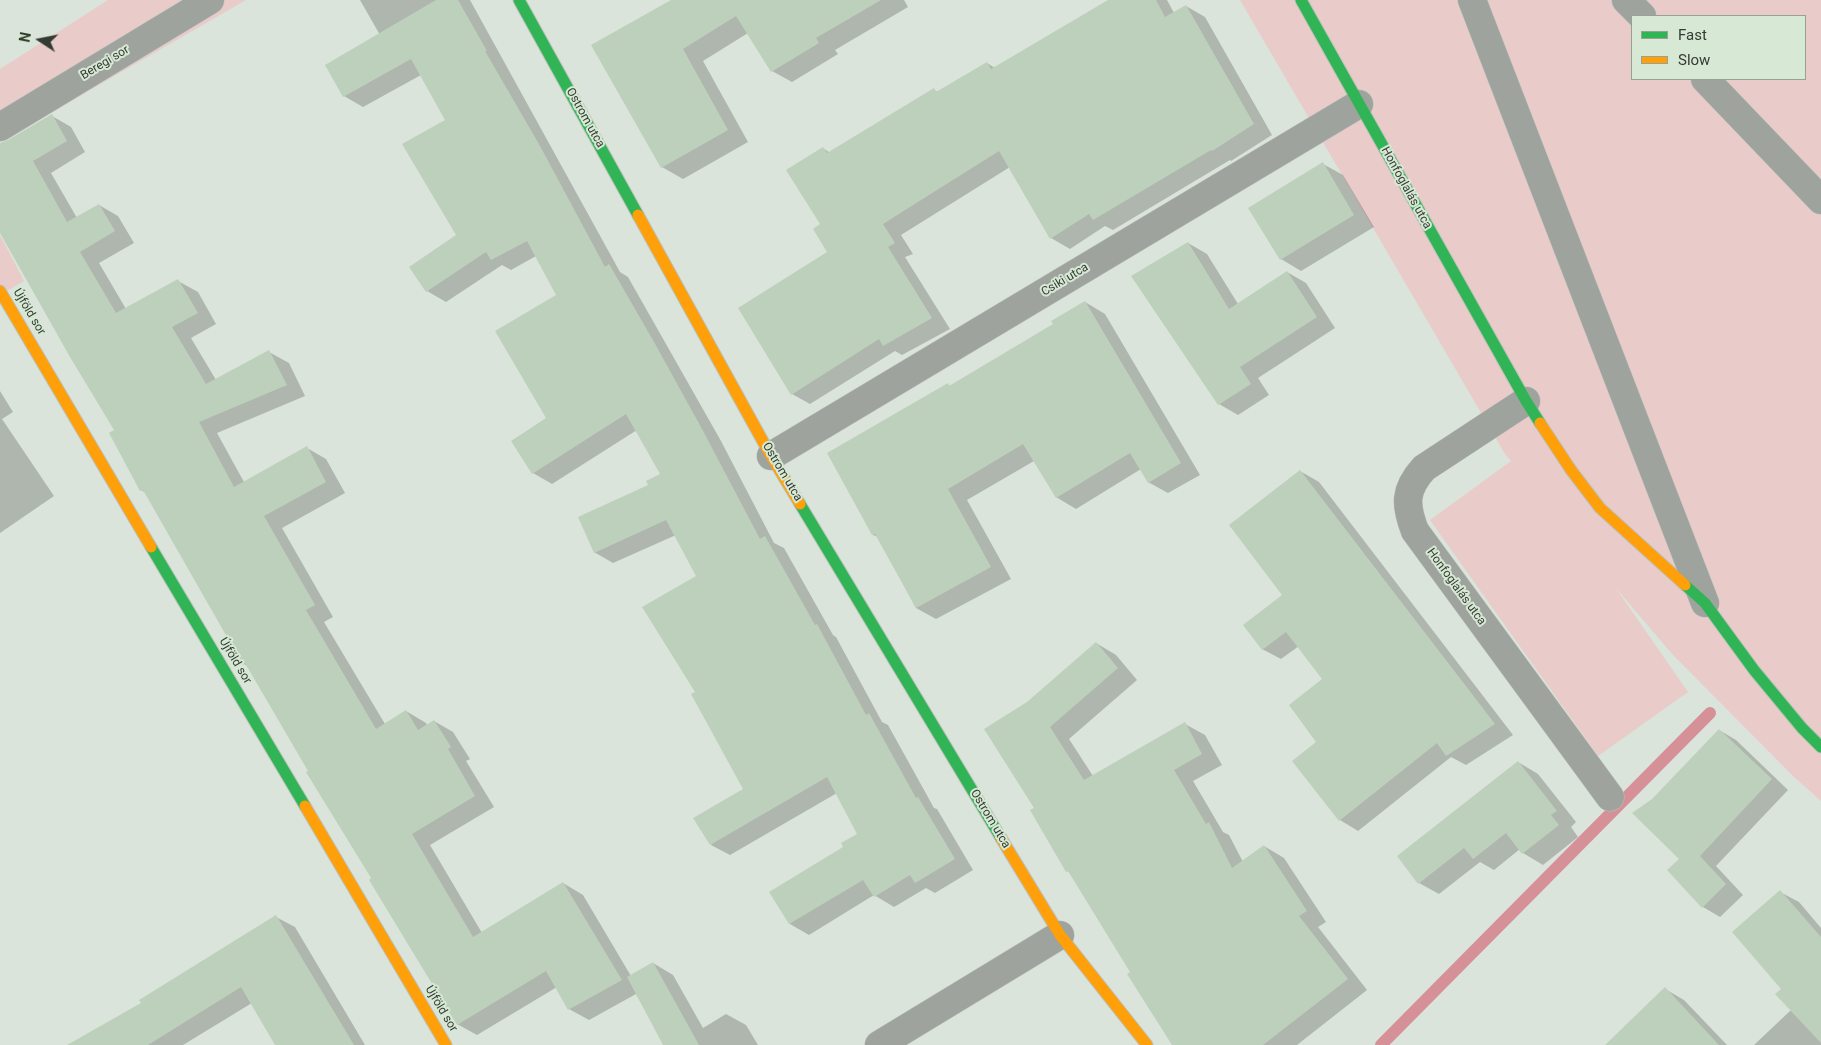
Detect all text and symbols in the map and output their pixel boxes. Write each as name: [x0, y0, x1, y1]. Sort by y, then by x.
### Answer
north arrow: [15, 15, 65, 65]
legend: [1631, 15, 1806, 80]
text: Fast: [1678, 26, 1707, 44]
text: N: [16, 31, 34, 44]
street label: Beregi sor: [78, 43, 132, 83]
text: Slow: [1678, 51, 1710, 69]
street label: Ostrom utca: [563, 86, 607, 150]
street label: Honfoglalás utca: [1378, 145, 1434, 231]
street label: Csiki utca: [1039, 260, 1091, 300]
street label: Újföld sor: [10, 286, 48, 338]
street label: Ostrom utca: [759, 440, 805, 504]
street label: Honfoglalás utca: [1423, 546, 1489, 628]
street label: Újföld sor: [216, 635, 254, 687]
street label: Ostrom utca: [967, 787, 1013, 851]
street label: Újföld sor: [422, 983, 460, 1035]

